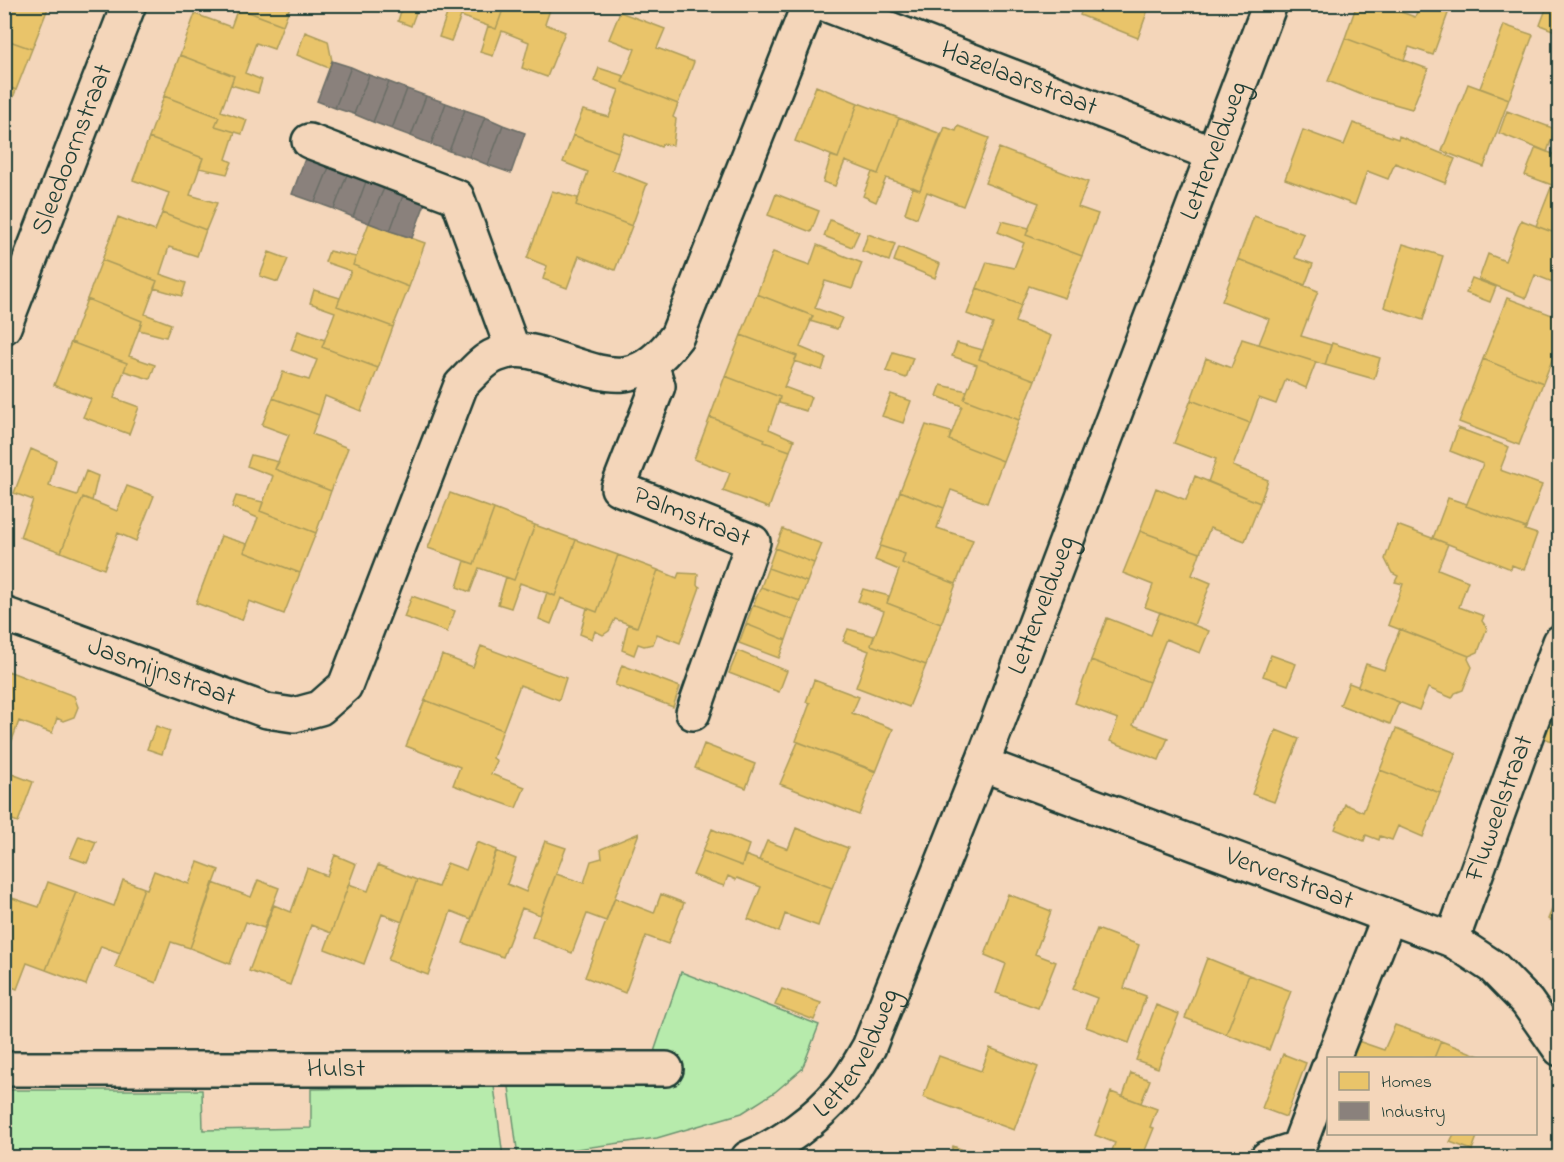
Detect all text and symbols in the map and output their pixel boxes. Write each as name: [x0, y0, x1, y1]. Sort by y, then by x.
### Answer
street label: Hazelaarstraat: [935, 31, 1103, 127]
street label: Sleedoornstraat: [22, 59, 123, 241]
street label: Letterveldweg: [1170, 76, 1258, 226]
street label: Palmstraat: [627, 476, 756, 559]
street label: Letterveldweg: [998, 530, 1086, 680]
street label: Jasmijnstraat: [82, 627, 241, 717]
street label: Fluweelstraat: [1455, 730, 1544, 888]
street label: Ververstraat: [1218, 837, 1359, 921]
street label: Letterveldweg: [805, 983, 910, 1128]
street label: Hulst: [307, 1050, 365, 1089]
legend: [1327, 1057, 1537, 1135]
text: Homes: [1381, 1070, 1432, 1096]
text: Industry: [1381, 1100, 1445, 1126]

